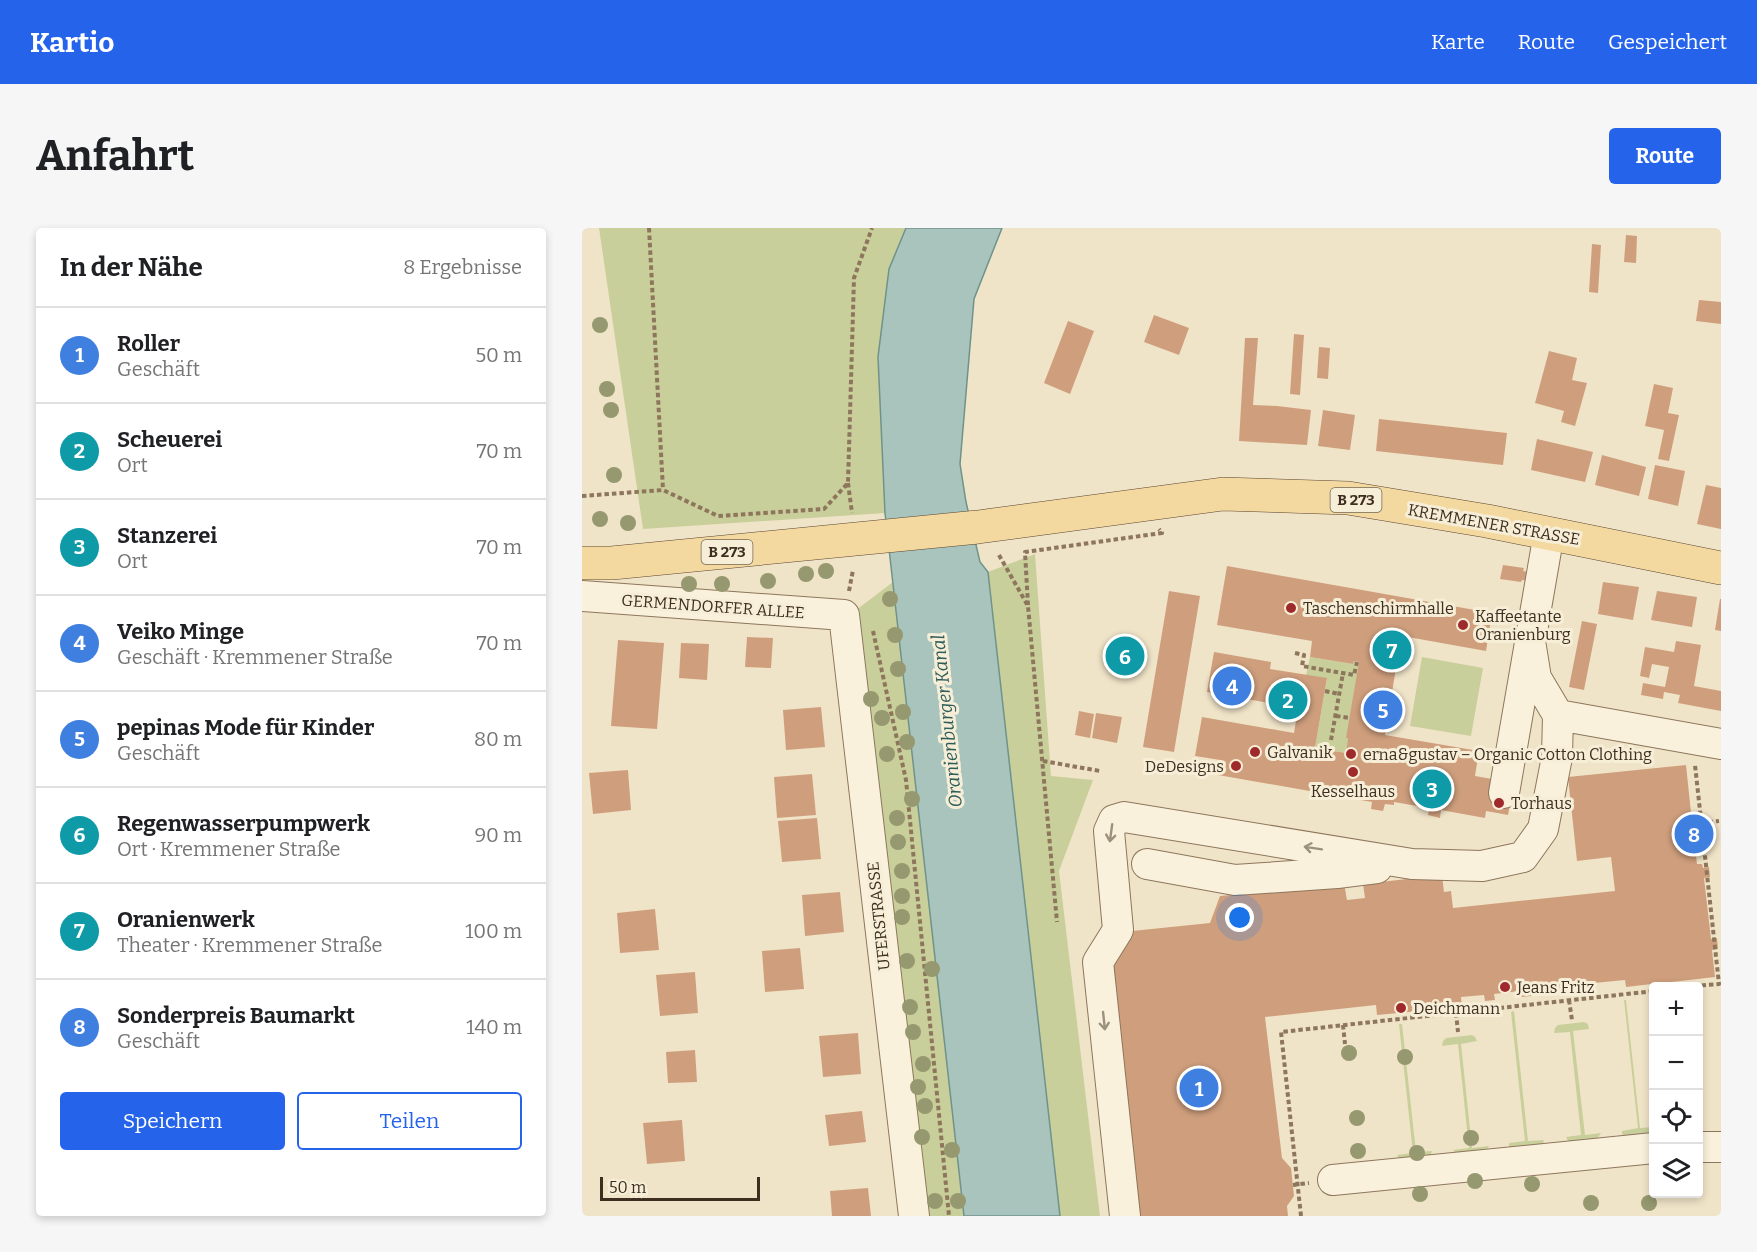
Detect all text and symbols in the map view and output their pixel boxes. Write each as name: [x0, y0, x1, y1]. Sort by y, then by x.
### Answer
text: Kartio: [30, 26, 114, 59]
text: Karte: [1431, 29, 1485, 55]
text: Route: [1518, 29, 1575, 55]
text: Gespeichert: [1608, 29, 1727, 55]
button: Route: [1609, 128, 1721, 184]
text: Anfahrt: [36, 131, 194, 181]
text: In der Nähe: [60, 252, 203, 283]
text: 8 Ergebnisse: [403, 255, 522, 279]
text: Roller: [117, 330, 180, 357]
text: 1: [75, 343, 84, 367]
text: 50 m: [475, 343, 522, 367]
text: Geschäft: [117, 357, 200, 381]
text: Scheuerei: [117, 426, 222, 453]
text: 2: [74, 439, 85, 463]
text: 70 m: [476, 439, 522, 463]
text: Ort: [117, 453, 148, 477]
road number: B 273: [1330, 488, 1382, 512]
street label: KREMMENER STRASSE: [1406, 500, 1581, 549]
text: Stanzerei: [117, 522, 217, 549]
text: 3: [74, 535, 85, 559]
text: 70 m: [476, 535, 522, 559]
road number: B 273: [702, 540, 752, 564]
text: Ort: [117, 549, 148, 573]
street label: GERMENDORFER ALLEE: [621, 591, 805, 622]
place label: Taschenschirmhalle: [1303, 599, 1454, 618]
marker: Taschenschirmhalle: [1284, 601, 1298, 615]
place label: Kaffeetante Oranienburg: [1475, 607, 1571, 644]
text: Veiko Minge: [117, 618, 244, 645]
marker: Kaffeetante Oranienburg: [1456, 618, 1470, 632]
pin: 7: [1372, 628, 1412, 672]
text: 4: [73, 631, 86, 655]
text: 70 m: [476, 631, 522, 655]
water label: Oranienburger Kanal: [927, 633, 967, 808]
pin: 6: [1106, 634, 1144, 678]
text: Geschäft · Kremmener Straße: [117, 645, 393, 669]
pin: 4: [1212, 664, 1252, 708]
pin: 2: [1268, 678, 1308, 722]
pin: 5: [1364, 688, 1402, 732]
text: pepinas Mode für Kinder: [117, 714, 374, 741]
text: 5: [74, 727, 85, 751]
text: 80 m: [474, 727, 522, 751]
text: Geschäft: [117, 741, 200, 765]
place label: Galvanik: [1267, 743, 1333, 762]
marker: Galvanik: [1248, 745, 1262, 759]
place label: erna&gustav – Organic Cotton Clothing: [1363, 745, 1652, 764]
marker: erna&gustav – Organic Cotton Clothing: [1344, 747, 1358, 761]
place label: DeDesigns: [1145, 757, 1224, 776]
marker: DeDesigns: [1229, 759, 1243, 773]
marker: Kesselhaus: [1346, 765, 1360, 779]
pin: 3: [1412, 766, 1452, 812]
place label: Kesselhaus: [1311, 782, 1395, 801]
place label: Torhaus: [1511, 794, 1572, 813]
marker: Torhaus: [1492, 796, 1506, 810]
text: Regenwasserpumpwerk: [117, 810, 370, 837]
pin: 8: [1674, 812, 1714, 856]
text: 6: [74, 823, 85, 847]
text: 90 m: [474, 823, 522, 847]
one-way arrow: [1105, 823, 1116, 842]
text: Ort · Kremmener Straße: [117, 837, 340, 861]
one-way arrow: [1304, 842, 1324, 853]
street label: UFERSTRASSE: [863, 861, 894, 971]
your location: [1225, 903, 1254, 932]
text: Oranienwerk: [117, 906, 255, 933]
text: 7: [74, 919, 85, 943]
text: 100 m: [465, 919, 522, 943]
text: Theater · Kremmener Straße: [117, 933, 382, 957]
place label: Jeans Fritz: [1516, 978, 1595, 997]
marker: Jeans Fritz: [1498, 980, 1512, 994]
map controls: [1649, 982, 1703, 1198]
button: +: [1649, 982, 1703, 1036]
place label: Deichmann: [1413, 999, 1500, 1018]
marker: Deichmann: [1394, 1001, 1408, 1015]
text: Sonderpreis Baumarkt: [117, 1002, 355, 1029]
one-way arrow: [1099, 1010, 1110, 1030]
text: 8: [73, 1015, 86, 1039]
text: 140 m: [466, 1015, 522, 1039]
text: Geschäft: [117, 1029, 200, 1053]
button: −: [1649, 1036, 1703, 1090]
pin: 1: [1180, 1066, 1218, 1110]
button: locate: [1649, 1090, 1703, 1144]
button: Speichern: [60, 1092, 285, 1150]
button: Teilen: [297, 1092, 522, 1150]
button: layers: [1649, 1144, 1703, 1198]
scale bar: [600, 1174, 760, 1202]
text: 50 m: [609, 1178, 646, 1197]

